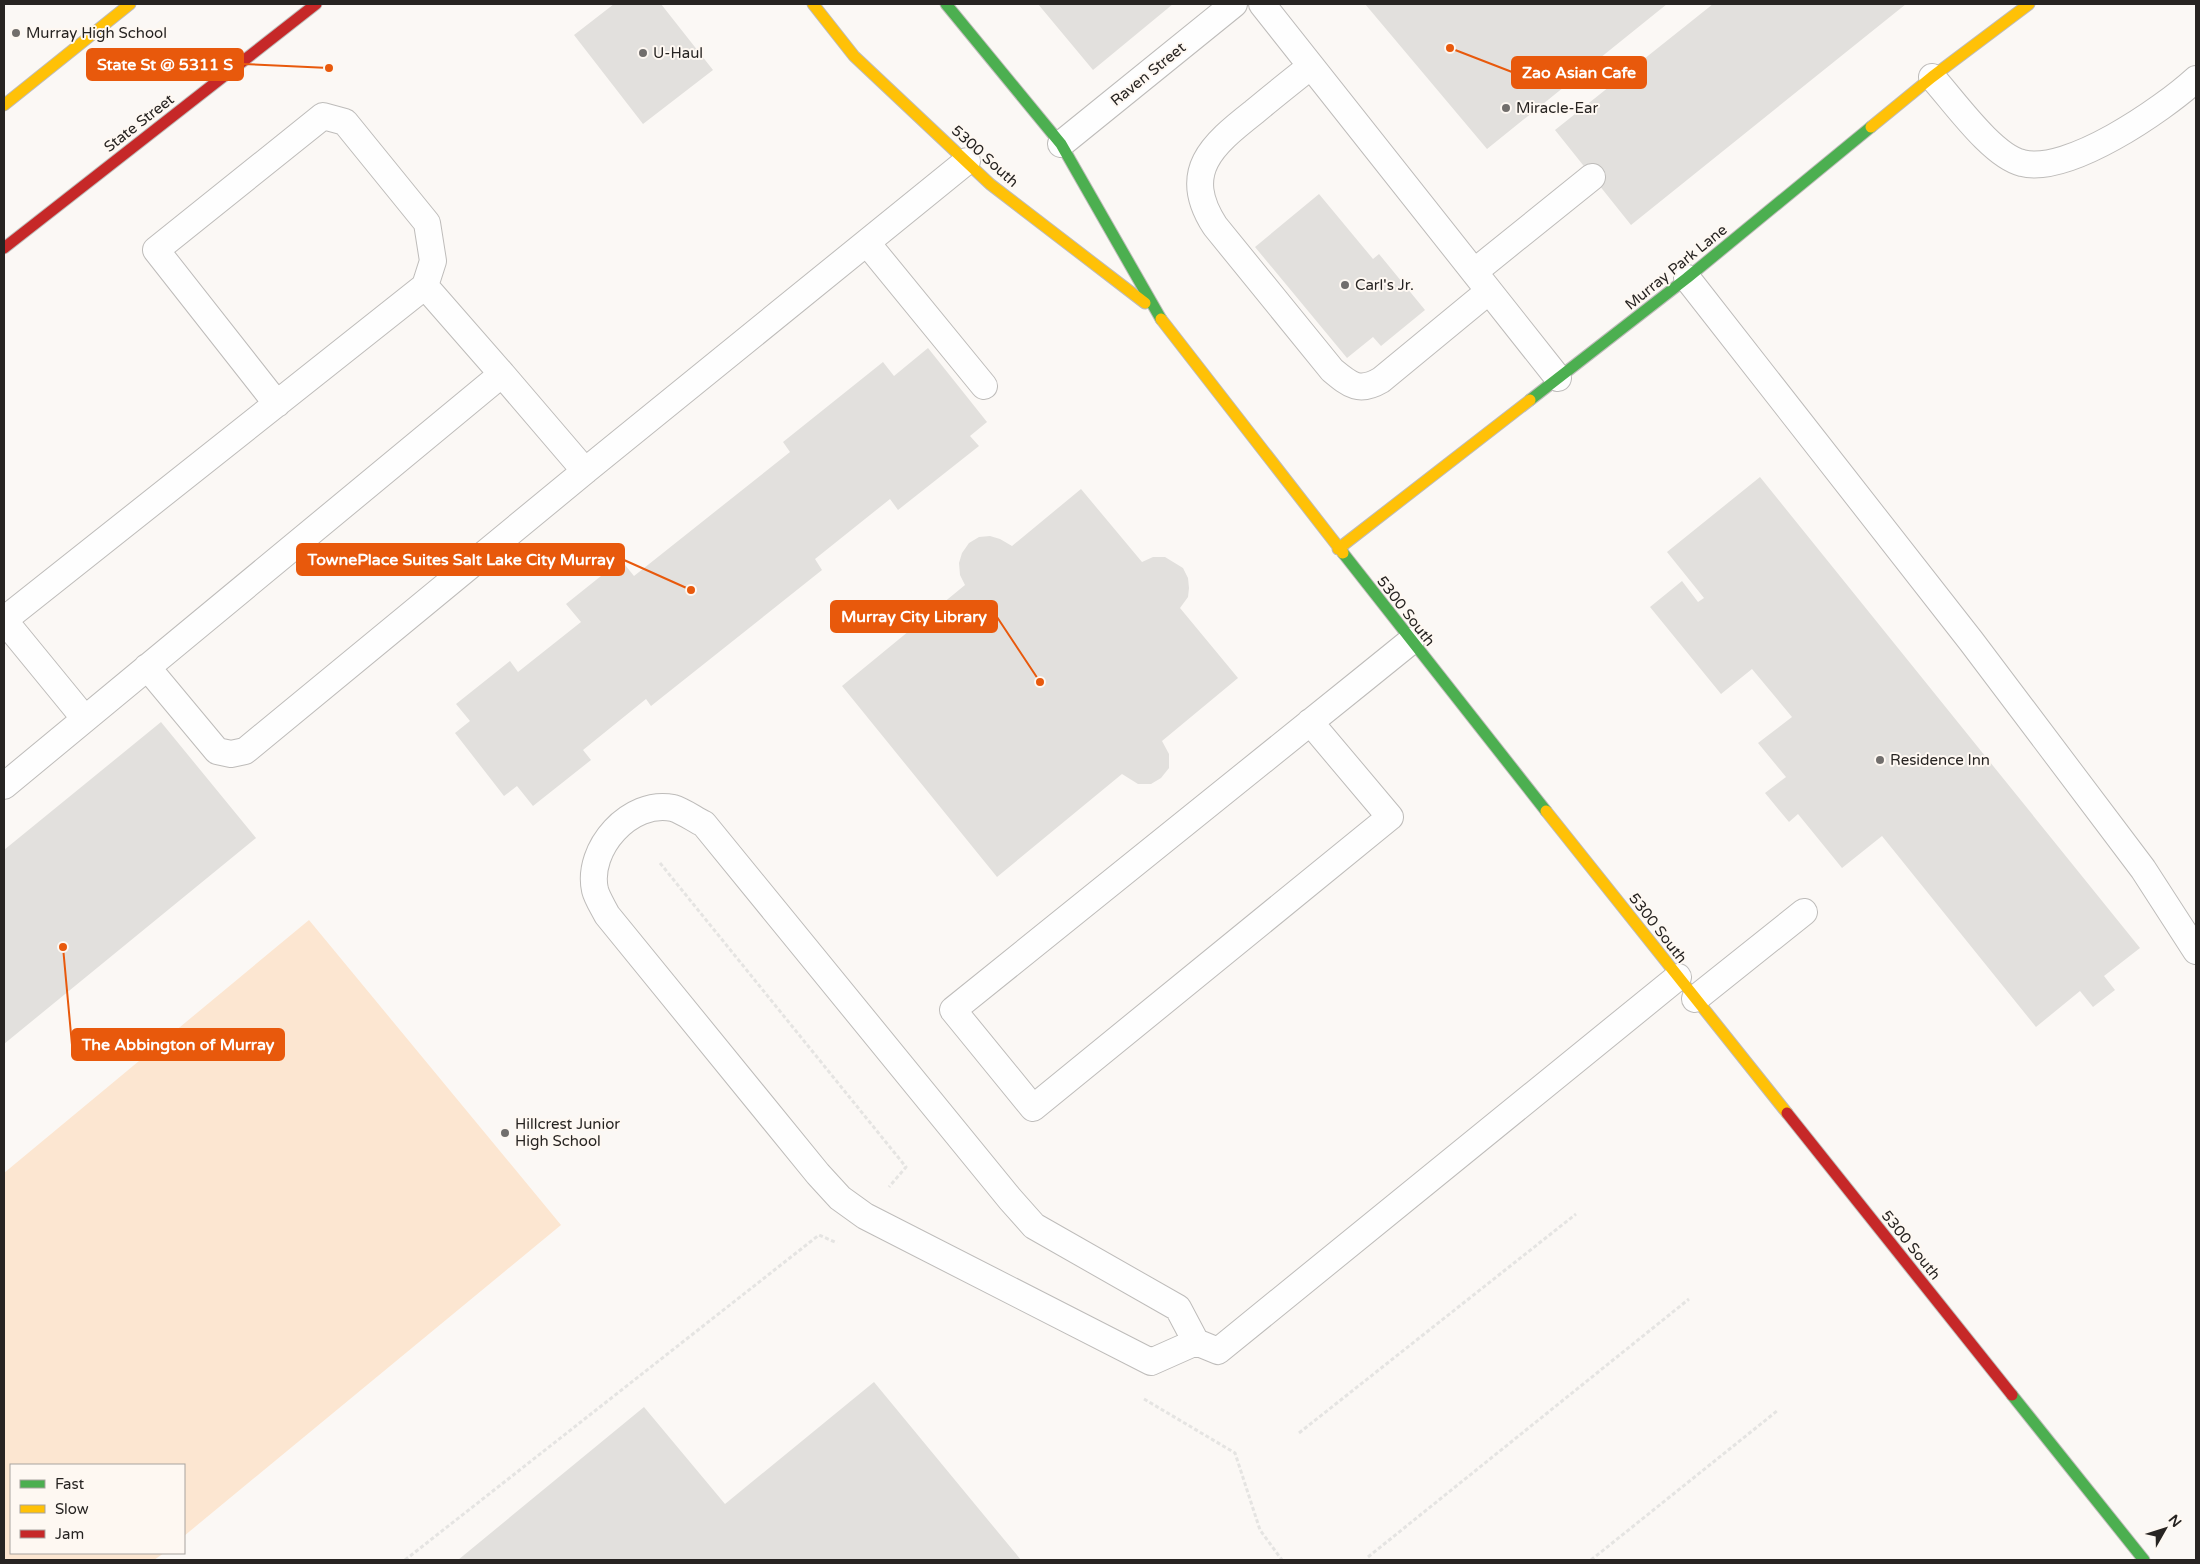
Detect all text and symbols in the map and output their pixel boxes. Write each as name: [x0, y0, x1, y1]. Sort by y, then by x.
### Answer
place label: Murray High School: [26, 24, 167, 42]
marker: Murray High School: [10, 27, 22, 39]
street label: Raven Street: [1107, 38, 1189, 110]
place label: U-Haul: [653, 44, 703, 62]
marker: U-Haul: [637, 47, 649, 59]
callout: State St @ 5311 S: [87, 49, 243, 80]
text: State St @ 5311 S: [97, 55, 233, 75]
callout: Zao Asian Cafe: [1512, 57, 1646, 88]
text: Zao Asian Cafe: [1522, 63, 1636, 83]
street label: State Street: [100, 90, 178, 156]
place label: Miracle-Ear: [1516, 99, 1598, 117]
marker: Miracle-Ear: [1500, 102, 1512, 114]
street label: 5300 South: [948, 121, 1022, 191]
street label: Murray Park Lane: [1621, 220, 1731, 314]
place label: Carl's Jr.: [1355, 276, 1414, 294]
marker: Carl's Jr.: [1339, 279, 1351, 291]
callout: TownePlace Suites Salt Lake City Murray: [297, 544, 624, 575]
text: TownePlace Suites Salt Lake City Murray: [307, 550, 615, 570]
street label: 5300 South: [1373, 572, 1439, 650]
callout: Murray City Library: [831, 601, 997, 632]
text: Murray City Library: [841, 607, 987, 627]
place label: Residence Inn: [1890, 751, 1990, 769]
marker: Residence Inn: [1874, 754, 1886, 766]
street label: 5300 South: [1625, 889, 1691, 967]
callout: The Abbington of Murray: [72, 1029, 284, 1060]
text: The Abbington of Murray: [81, 1035, 275, 1055]
place label: Hillcrest Junior High School: [515, 1115, 620, 1150]
marker: Hillcrest Junior High School: [499, 1127, 511, 1139]
street label: 5300 South: [1878, 1207, 1944, 1283]
legend: [10, 1464, 185, 1554]
text: Fast: [55, 1475, 85, 1493]
text: Slow: [55, 1500, 89, 1518]
north arrow: [2140, 1504, 2190, 1554]
text: N: [2165, 1511, 2185, 1531]
text: Jam: [55, 1525, 84, 1543]

